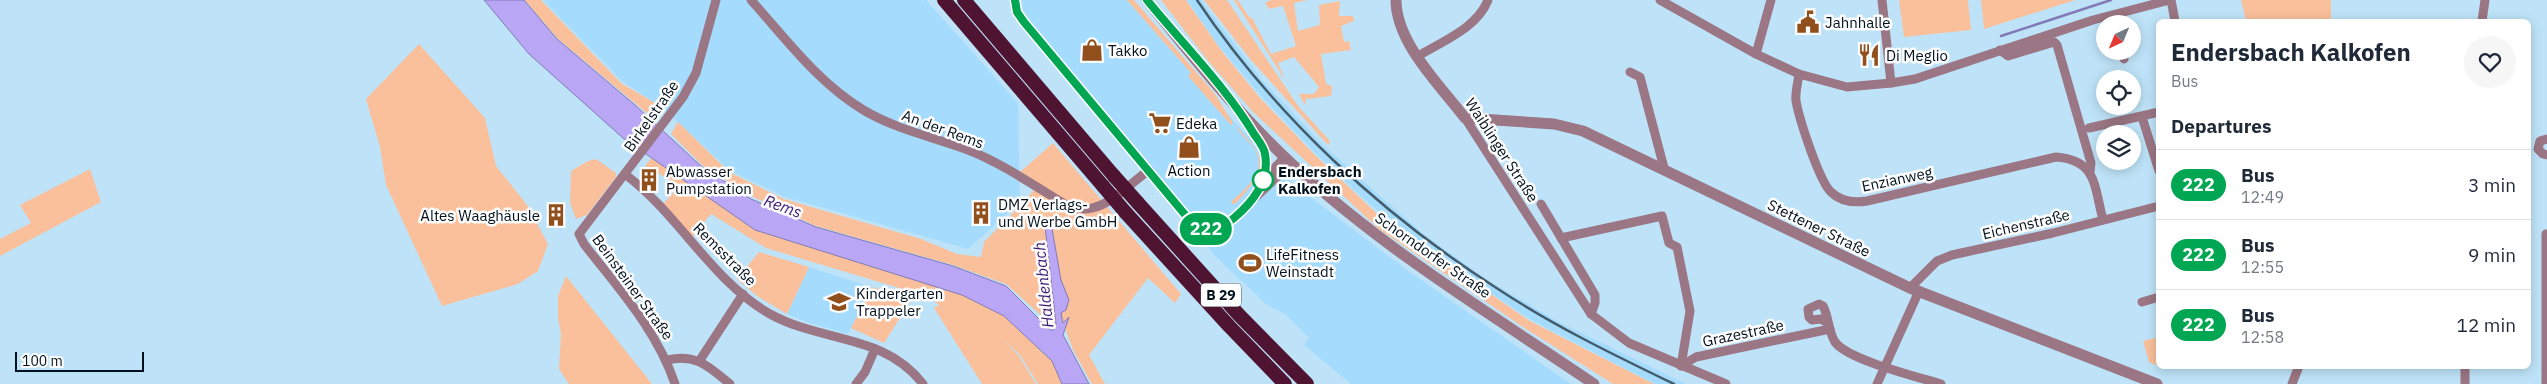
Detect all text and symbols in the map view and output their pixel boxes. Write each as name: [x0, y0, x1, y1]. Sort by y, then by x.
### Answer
public building icon: Jahnhalle: [1795, 9, 1821, 35]
place label: Jahnhalle: [1825, 13, 1891, 32]
north arrow: [2096, 15, 2141, 60]
map controls: [2096, 15, 2141, 170]
text: Endersbach Kalkofen: [2171, 36, 2411, 68]
button: heart: [2464, 36, 2516, 88]
shop icon: Takko: [1079, 37, 1105, 63]
place label: Takko: [1108, 41, 1148, 60]
restaurant icon: Di Meglio: [1856, 42, 1882, 68]
place label: Di Meglio: [1886, 46, 1948, 65]
button: locate: [2096, 70, 2141, 115]
text: Bus: [2171, 71, 2198, 91]
street label: Birkelstraße: [619, 77, 683, 155]
street label: Waiblinger Straße: [1461, 94, 1543, 206]
street label: An der Rems: [899, 105, 987, 153]
supermarket icon: Edeka: [1147, 110, 1173, 136]
place label: Edeka: [1176, 114, 1217, 133]
text: Departures: [2171, 114, 2271, 138]
button: layers: [2096, 125, 2141, 170]
shop icon: Action: [1176, 134, 1202, 160]
place label: Action: [1167, 161, 1211, 180]
place label: Abwasser Pumpstation: [666, 162, 752, 198]
place label: Endersbach Kalkofen: [1278, 162, 1362, 198]
street label: Enzianweg: [1860, 162, 1934, 196]
text: Bus: [2241, 163, 2275, 187]
building icon: Abwasser Pumpstation: [636, 167, 662, 193]
marker: Endersbach Kalkofen: [1252, 169, 1274, 191]
text: 222: [2182, 173, 2215, 196]
text: 3 min: [2468, 173, 2516, 197]
text: 12:49: [2241, 187, 2284, 207]
water label: Rems: [761, 190, 805, 222]
place label: DMZ Verlags- und Werbe GmbH: [998, 195, 1117, 231]
street label: Stettener Straße: [1765, 195, 1873, 261]
building icon: DMZ Verlags- und Werbe GmbH: [968, 200, 994, 226]
building icon: Altes Waaghäusle: [543, 202, 569, 228]
street label: Eichenstraße: [1980, 205, 2072, 243]
place label: Altes Waaghäusle: [420, 206, 540, 225]
street label: Schorndorfer Straße: [1371, 208, 1495, 302]
line badge: 222: [1177, 213, 1235, 245]
text: 222: [1190, 217, 1222, 240]
street label: Remsstraße: [689, 218, 761, 290]
street label: Beinsteiner Straße: [588, 231, 678, 343]
text: Bus: [2241, 233, 2275, 257]
water label: Haldenbach: [1029, 241, 1057, 329]
text: 222: [2182, 243, 2215, 266]
text: 9 min: [2468, 243, 2516, 267]
place label: LifeFitness Weinstadt: [1266, 245, 1339, 281]
sports icon: LifeFitness Weinstadt: [1237, 250, 1263, 276]
text: 12:55: [2241, 257, 2284, 277]
place label: Kindergarten Trappeler: [856, 284, 943, 320]
road number: B 29: [1201, 284, 1241, 306]
school or university icon: Kindergarten Trappeler: [826, 289, 852, 315]
text: Bus: [2241, 303, 2275, 327]
text: 222: [2182, 313, 2215, 336]
text: 12 min: [2457, 313, 2516, 337]
street label: Grazestraße: [1701, 315, 1785, 351]
text: 12:58: [2241, 327, 2284, 347]
scale bar: [15, 349, 144, 372]
text: 100 m: [22, 352, 63, 370]

